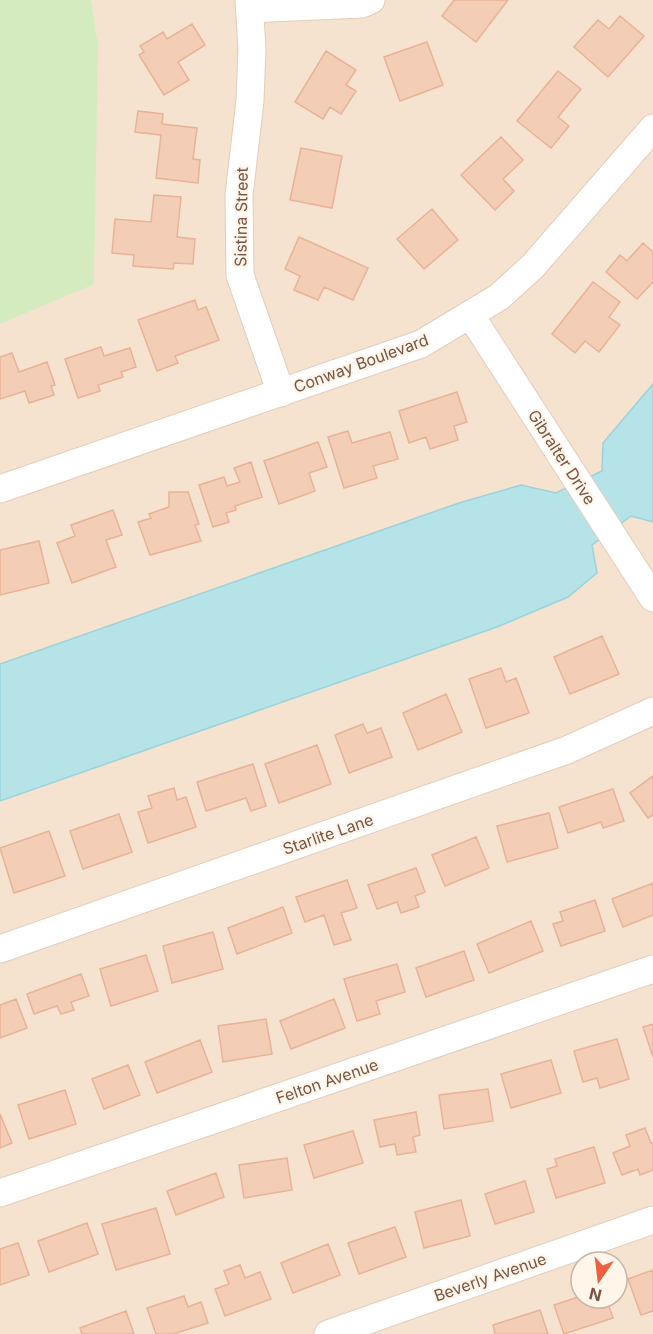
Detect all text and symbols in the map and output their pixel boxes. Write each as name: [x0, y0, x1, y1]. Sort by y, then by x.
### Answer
street label: Sistina Street: [230, 167, 252, 267]
street label: Conway Boulevard: [291, 329, 431, 397]
street label: Gibralter Drive: [524, 406, 600, 508]
street label: Starlite Lane: [280, 809, 376, 859]
street label: Felton Avenue: [273, 1054, 381, 1108]
street label: Beverly Avenue: [431, 1248, 549, 1306]
north arrow: [569, 1250, 629, 1310]
text: N: [587, 1283, 604, 1306]

